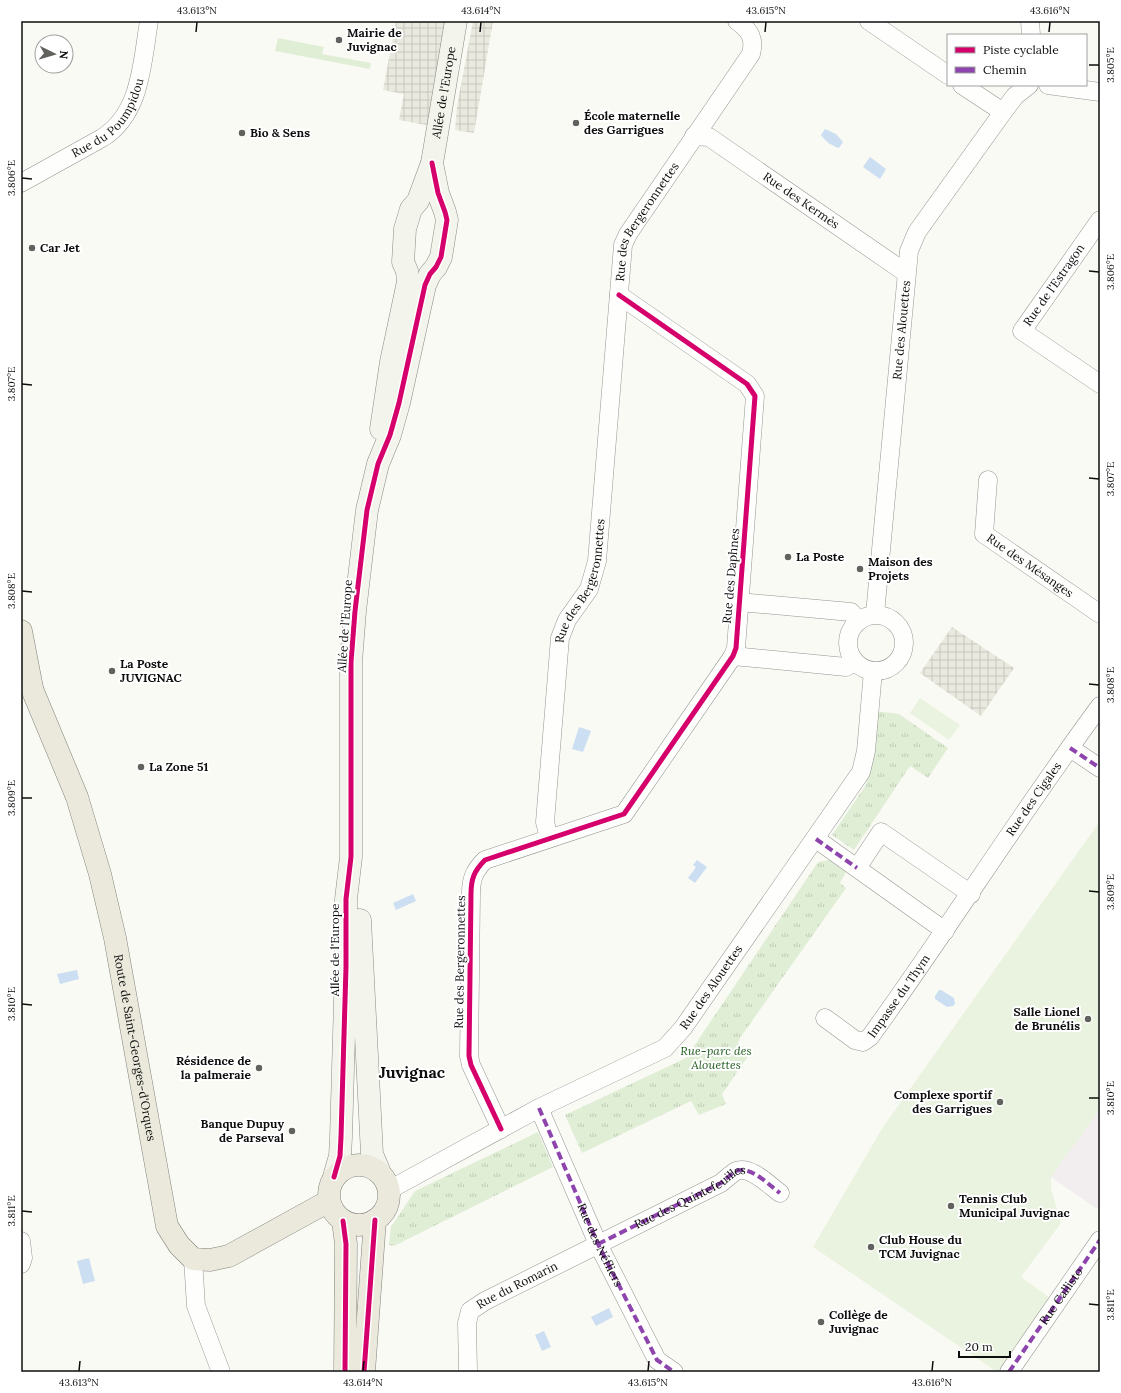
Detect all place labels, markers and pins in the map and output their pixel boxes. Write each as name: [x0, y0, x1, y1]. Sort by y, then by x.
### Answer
place label: Mairie de Juvignac: [347, 25, 402, 54]
marker: Mairie de Juvignac: [334, 35, 344, 45]
place label: École maternelle des Garrigues: [584, 108, 681, 137]
marker: École maternelle des Garrigues: [571, 118, 581, 128]
place label: Bio & Sens: [250, 125, 310, 140]
marker: Bio & Sens: [237, 128, 247, 138]
place label: Car Jet: [40, 240, 81, 255]
marker: Car Jet: [27, 243, 37, 253]
place label: La Poste: [796, 549, 845, 564]
marker: La Poste: [783, 552, 793, 562]
place label: Maison des Projets: [868, 554, 933, 583]
marker: Maison des Projets: [855, 564, 865, 574]
place label: La Poste JUVIGNAC: [120, 656, 182, 685]
marker: La Poste JUVIGNAC: [107, 666, 117, 676]
place label: La Zone 51: [149, 759, 208, 774]
marker: La Zone 51: [136, 762, 146, 772]
place label: Salle Lionel de Brunélis: [1014, 1004, 1080, 1033]
marker: Salle Lionel de Brunélis: [1083, 1014, 1093, 1024]
place label: Résidence de la palmeraie: [176, 1053, 252, 1082]
marker: Résidence de la palmeraie: [254, 1063, 264, 1073]
place label: Complexe sportif des Garrigues: [894, 1087, 994, 1116]
marker: Complexe sportif des Garrigues: [995, 1097, 1005, 1107]
place label: Banque Dupuy de Parseval: [201, 1116, 284, 1145]
marker: Banque Dupuy de Parseval: [287, 1126, 297, 1136]
place label: Tennis Club Municipal Juvignac: [959, 1191, 1070, 1220]
marker: Tennis Club Municipal Juvignac: [946, 1201, 956, 1211]
place label: Club House du TCM Juvignac: [879, 1232, 963, 1261]
marker: Club House du TCM Juvignac: [866, 1242, 876, 1252]
place label: Collège de Juvignac: [829, 1307, 888, 1336]
marker: Collège de Juvignac: [816, 1317, 826, 1327]

